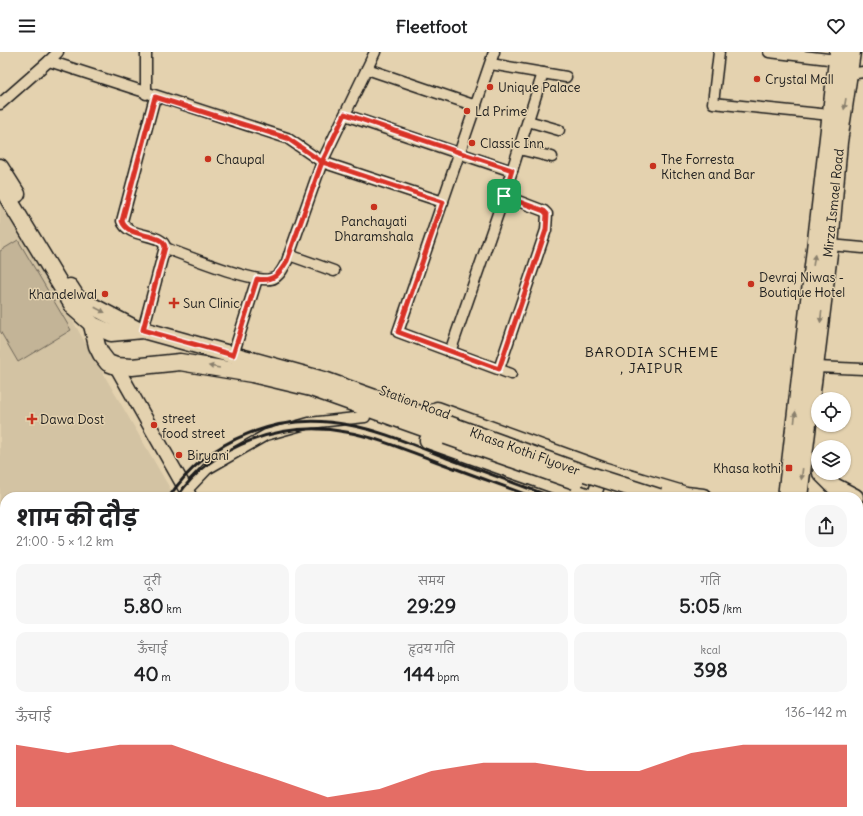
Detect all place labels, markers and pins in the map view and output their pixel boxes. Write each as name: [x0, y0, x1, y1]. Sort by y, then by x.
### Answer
place label: Crystal Mall: [765, 71, 834, 88]
marker: Crystal Mall: [752, 74, 762, 84]
place label: Unique Palace: [498, 79, 581, 96]
marker: Unique Palace: [485, 82, 495, 92]
place label: Ld Prime: [475, 103, 527, 120]
marker: Ld Prime: [462, 106, 472, 116]
place label: Classic Inn: [480, 135, 544, 152]
marker: Classic Inn: [467, 138, 477, 148]
place label: Chaupal: [216, 151, 265, 168]
place label: The Forresta Kitchen and Bar: [661, 151, 756, 183]
marker: Chaupal: [203, 154, 213, 164]
marker: The Forresta Kitchen and Bar: [648, 161, 658, 171]
pin: [487, 179, 521, 213]
marker: Panchayati Dharamshala: [369, 202, 379, 212]
place label: Panchayati Dharamshala: [334, 213, 414, 245]
place label: Devraj Niwas - Boutique Hotel: [759, 269, 845, 301]
marker: Devraj Niwas - Boutique Hotel: [746, 279, 756, 289]
place label: Khandelwal: [28, 286, 97, 303]
marker: Khandelwal: [100, 289, 110, 299]
place label: Sun Clinic: [183, 295, 240, 312]
marker: Sun Clinic: [168, 297, 180, 309]
place label: street food street: [162, 410, 226, 442]
place label: Dawa Dost: [40, 411, 105, 428]
marker: Dawa Dost: [27, 414, 37, 424]
marker: street food street: [149, 420, 159, 430]
place label: Biryani: [187, 447, 229, 464]
marker: Biryani: [174, 450, 184, 460]
place label: Khasa kothi: [713, 460, 781, 477]
marker: Khasa kothi: [784, 463, 794, 473]

